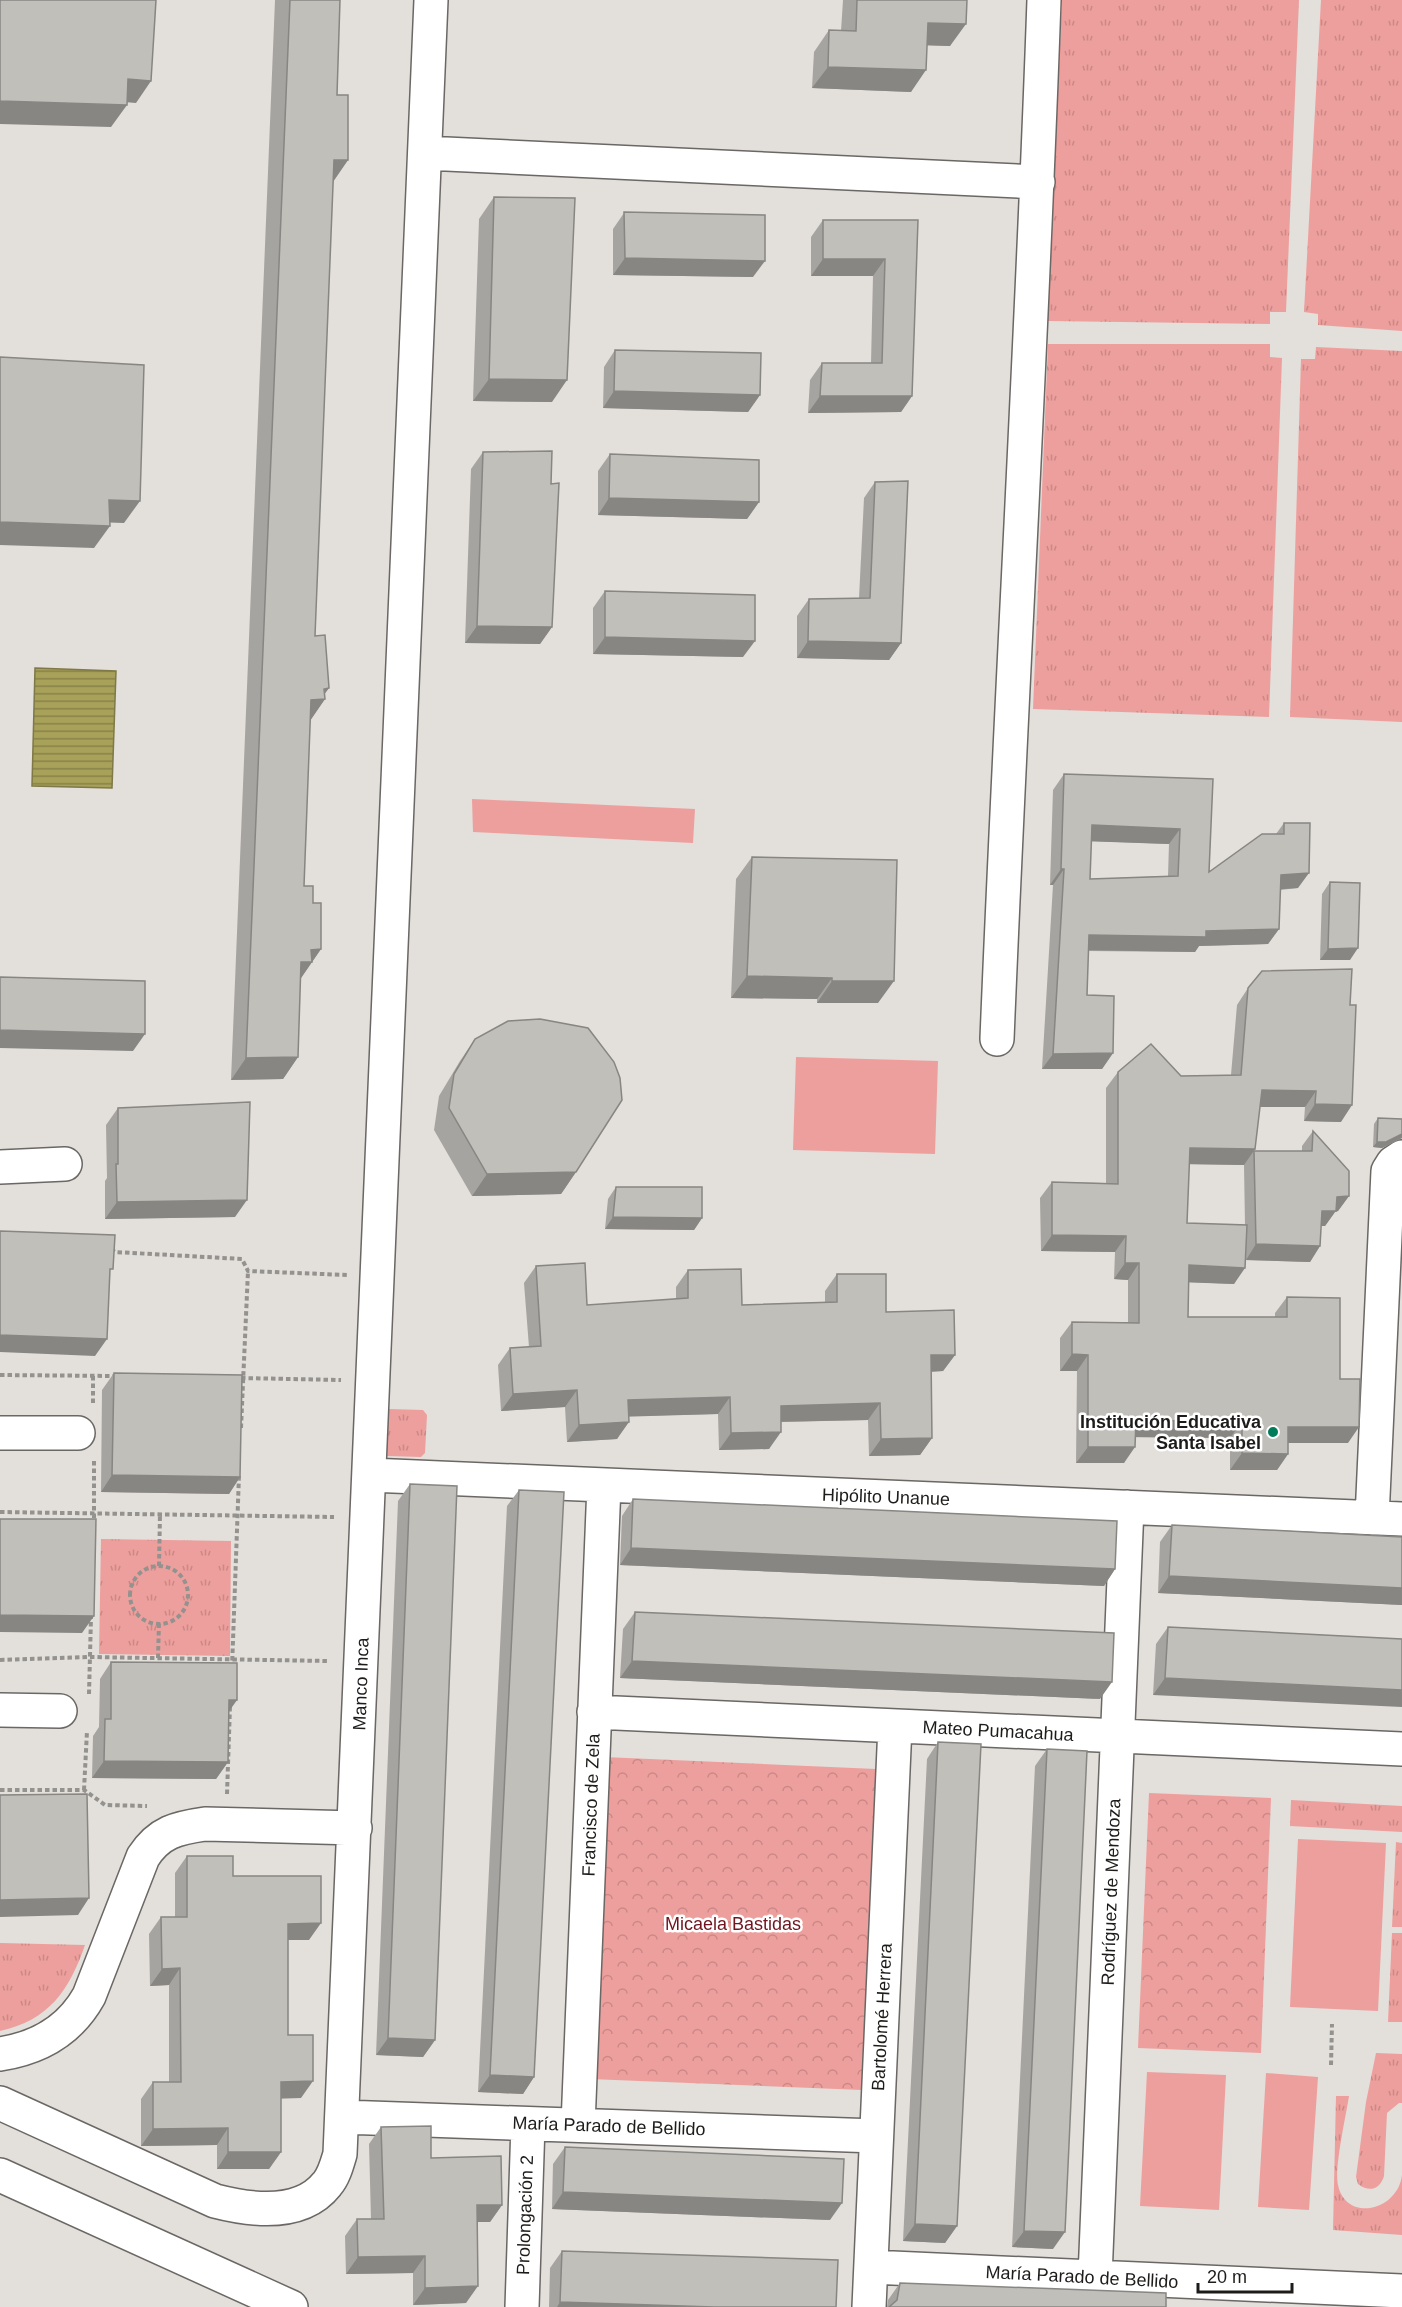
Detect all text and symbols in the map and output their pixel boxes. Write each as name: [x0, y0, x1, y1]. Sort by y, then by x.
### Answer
place label: Institución Educativa Santa Isabel: [1080, 1412, 1262, 1453]
marker: Institución Educativa Santa Isabel: [1266, 1425, 1280, 1439]
street label: Hipólito Unanue: [822, 1485, 950, 1509]
street label: Manco Inca: [349, 1636, 373, 1731]
street label: Mateo Pumacahua: [922, 1717, 1075, 1745]
street label: Francisco de Zela: [579, 1732, 604, 1877]
street label: Rodríguez de Mendoza: [1098, 1797, 1124, 1986]
park label: Micaela Bastidas: [665, 1914, 801, 1934]
street label: Bartolomé Herrera: [868, 1942, 896, 2091]
street label: María Parado de Bellido: [512, 2113, 706, 2139]
street label: Prolongación 2: [513, 2155, 537, 2275]
scale bar: [1198, 2256, 1292, 2294]
street label: María Parado de Bellido: [985, 2262, 1179, 2292]
text: 20 m: [1207, 2267, 1247, 2287]

